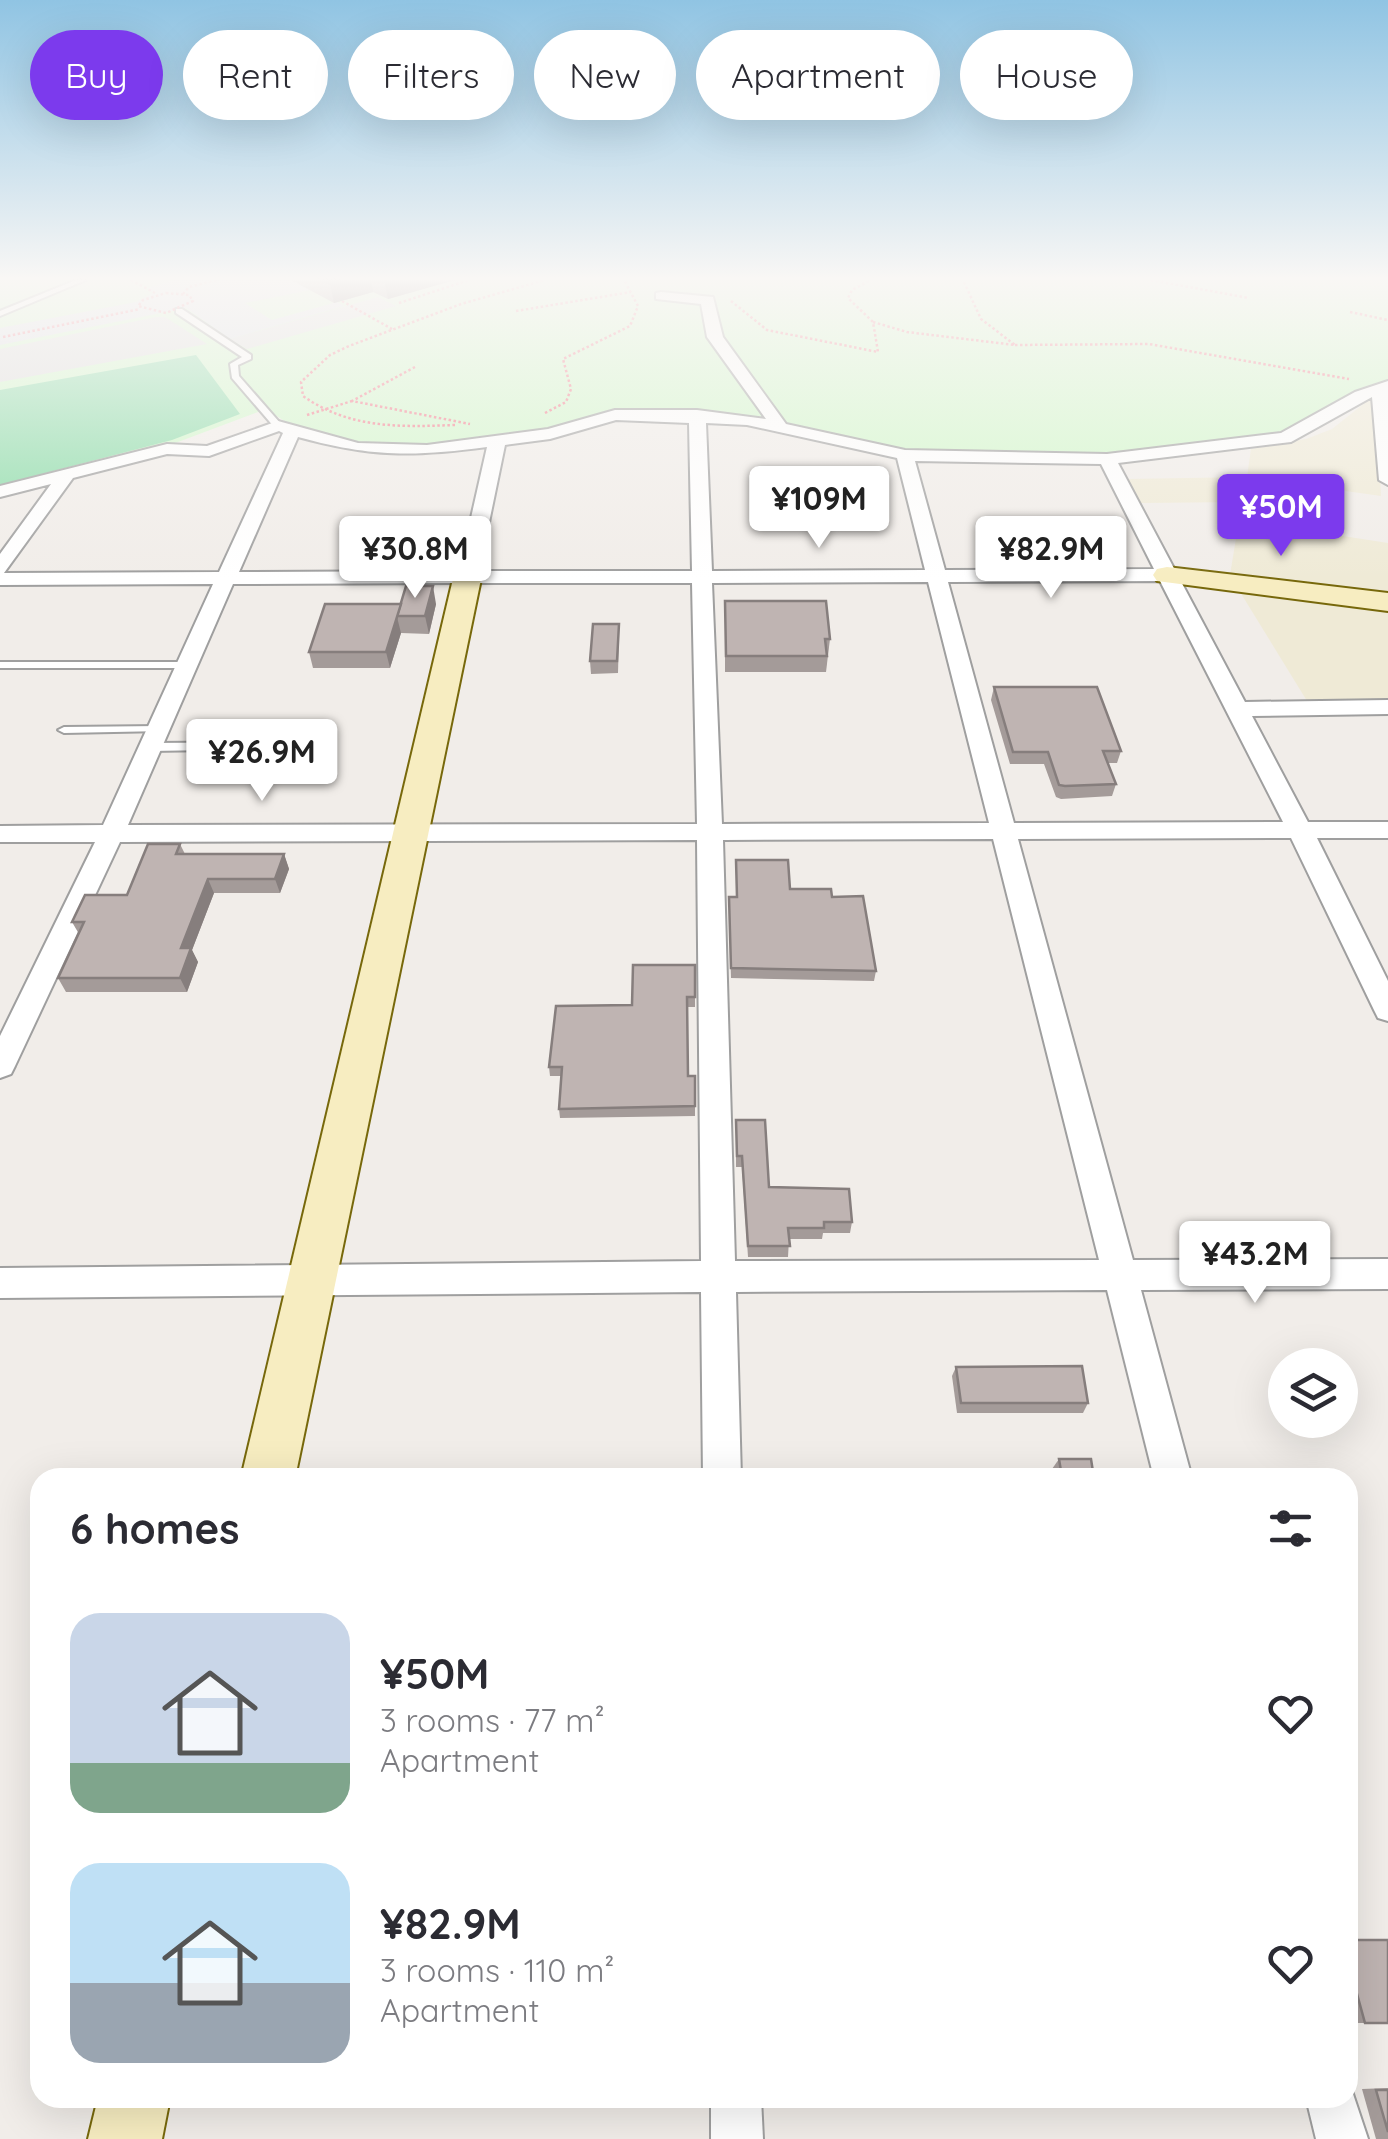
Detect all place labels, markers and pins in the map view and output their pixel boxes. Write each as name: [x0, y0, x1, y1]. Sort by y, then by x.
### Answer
pin: ¥109M: [749, 466, 889, 551]
pin: ¥50M: [1222, 474, 1340, 559]
pin: ¥30.8M: [334, 516, 496, 601]
pin: ¥82.9M: [970, 516, 1132, 601]
pin: ¥26.9M: [181, 719, 343, 804]
pin: ¥43.2M: [1174, 1221, 1336, 1306]

